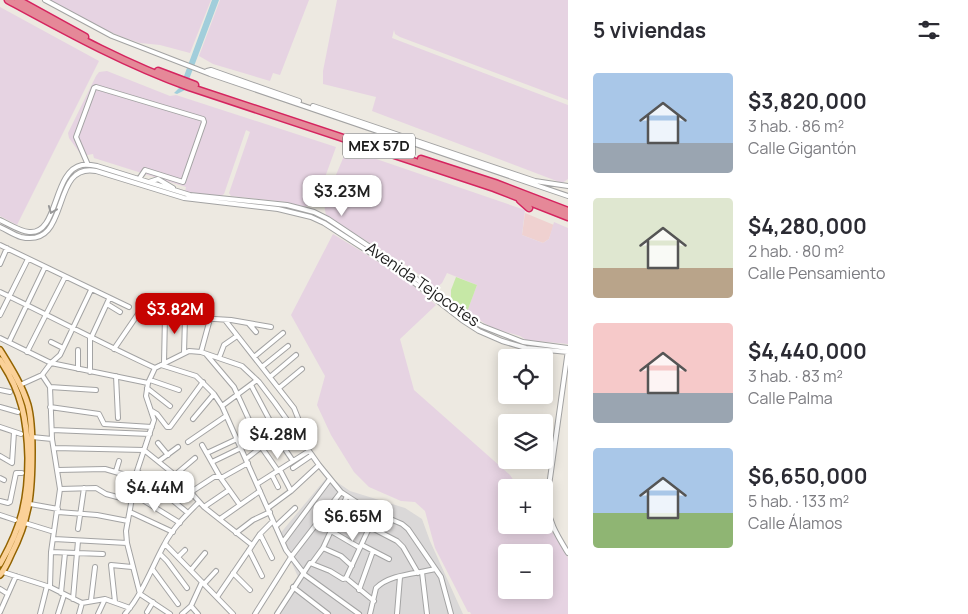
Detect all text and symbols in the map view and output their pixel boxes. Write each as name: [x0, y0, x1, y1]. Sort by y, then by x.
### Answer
text: 5 viviendas: [593, 16, 706, 44]
icon: filters: [915, 16, 943, 44]
text: $3,820,000: [748, 87, 867, 115]
icon: home: [633, 93, 693, 153]
text: 3 hab. · 86 m²: [748, 115, 844, 137]
road number: MEX 57D: [343, 134, 415, 158]
text: Calle Gigantón: [748, 137, 856, 159]
pin: $3.23M: [301, 174, 383, 217]
text: $3.23M: [314, 180, 370, 202]
one-way arrow: [48, 205, 58, 213]
text: $4,280,000: [748, 212, 867, 240]
icon: home: [633, 218, 693, 278]
street label: Avenida Tejocotes: [362, 236, 484, 332]
text: 2 hab. · 80 m²: [748, 240, 844, 262]
text: Calle Pensamiento: [748, 262, 885, 284]
pin: $3.82M: [134, 292, 216, 335]
text: $3.82M: [146, 298, 204, 320]
text: $4,440,000: [748, 337, 867, 365]
icon: home: [633, 343, 693, 403]
map controls: [498, 349, 553, 599]
button: locate: [498, 349, 553, 404]
text: 3 hab. · 83 m²: [748, 365, 843, 387]
text: Calle Palma: [748, 387, 833, 409]
button: layers: [498, 414, 553, 469]
pin: $4.28M: [237, 418, 319, 460]
text: $4.28M: [249, 423, 307, 445]
text: $6,650,000: [748, 462, 868, 490]
icon: home: [633, 468, 693, 528]
pin: $4.44M: [114, 470, 196, 513]
text: $4.44M: [126, 476, 184, 498]
button: +: [498, 479, 553, 534]
text: 5 hab. · 133 m²: [748, 490, 849, 512]
pin: $6.65M: [312, 500, 394, 542]
text: $6.65M: [324, 505, 382, 527]
text: Calle Álamos: [748, 512, 842, 534]
button: −: [498, 544, 553, 599]

